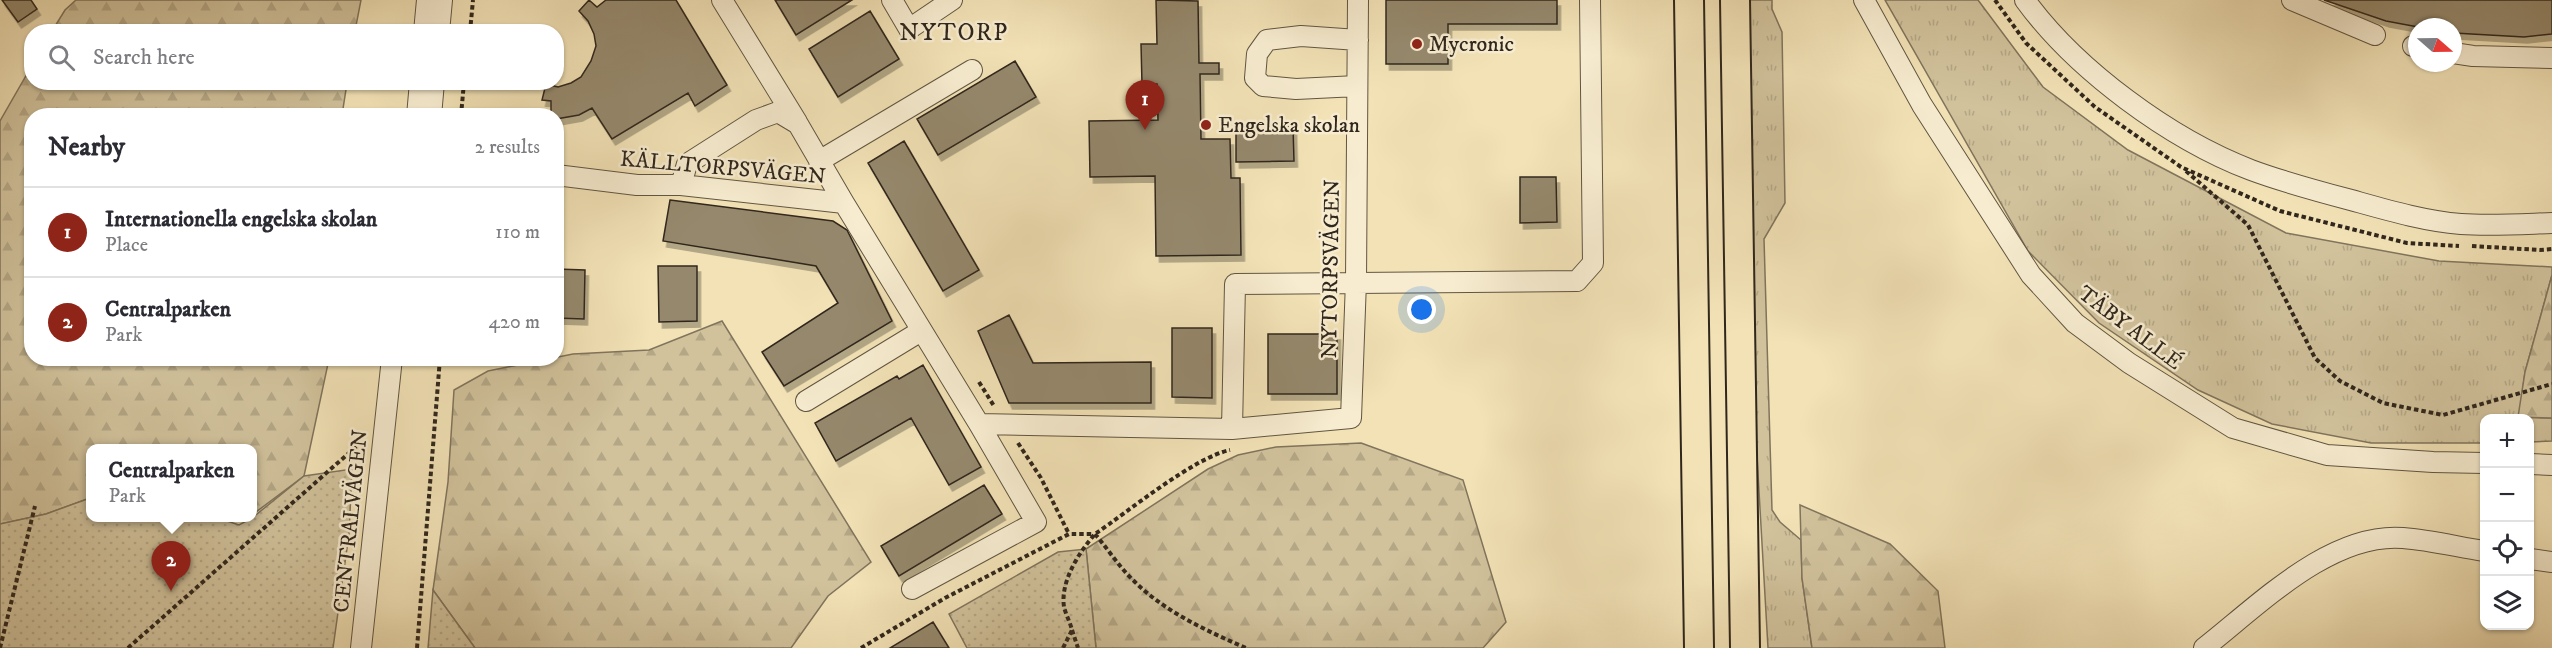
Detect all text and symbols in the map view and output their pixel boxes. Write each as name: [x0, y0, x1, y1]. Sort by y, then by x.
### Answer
district label: NYTORP: [899, 18, 1009, 48]
north arrow: [2408, 18, 2462, 72]
search box: [24, 24, 564, 90]
place label: Mycronic: [1429, 31, 1514, 58]
marker: Mycronic: [1410, 37, 1424, 51]
icon: search: [45, 41, 78, 74]
text: Search here: [93, 44, 195, 71]
pin: 1: [1126, 80, 1164, 130]
place label: Engelska skolan: [1218, 112, 1360, 139]
marker: Engelska skolan: [1199, 118, 1213, 132]
text: Nearby: [48, 131, 125, 164]
text: 2 results: [475, 135, 540, 160]
street label: KÄLLTORPSVÄGEN: [619, 146, 827, 190]
street label: NYTORPSVÄGEN: [1316, 179, 1346, 359]
text: Internationella engelska skolan: [105, 206, 377, 233]
text: 1: [64, 220, 71, 245]
text: 110 m: [495, 220, 540, 245]
text: Place: [105, 233, 148, 258]
street label: TÄBY ALLÉ: [2072, 280, 2188, 376]
your location: [1407, 295, 1436, 324]
text: Centralparken: [105, 296, 231, 323]
text: 2: [63, 310, 72, 335]
text: 420 m: [489, 310, 540, 335]
text: Park: [105, 323, 142, 348]
map controls: [2480, 414, 2534, 630]
button: +: [2480, 414, 2534, 468]
street label: CENTRALVÄGEN: [328, 428, 374, 614]
popup: [86, 444, 257, 522]
text: Centralparken: [108, 457, 235, 484]
button: −: [2480, 468, 2534, 522]
text: Park: [108, 484, 146, 509]
button: locate: [2480, 522, 2534, 576]
pin: 2: [152, 542, 190, 591]
button: layers: [2480, 576, 2534, 630]

